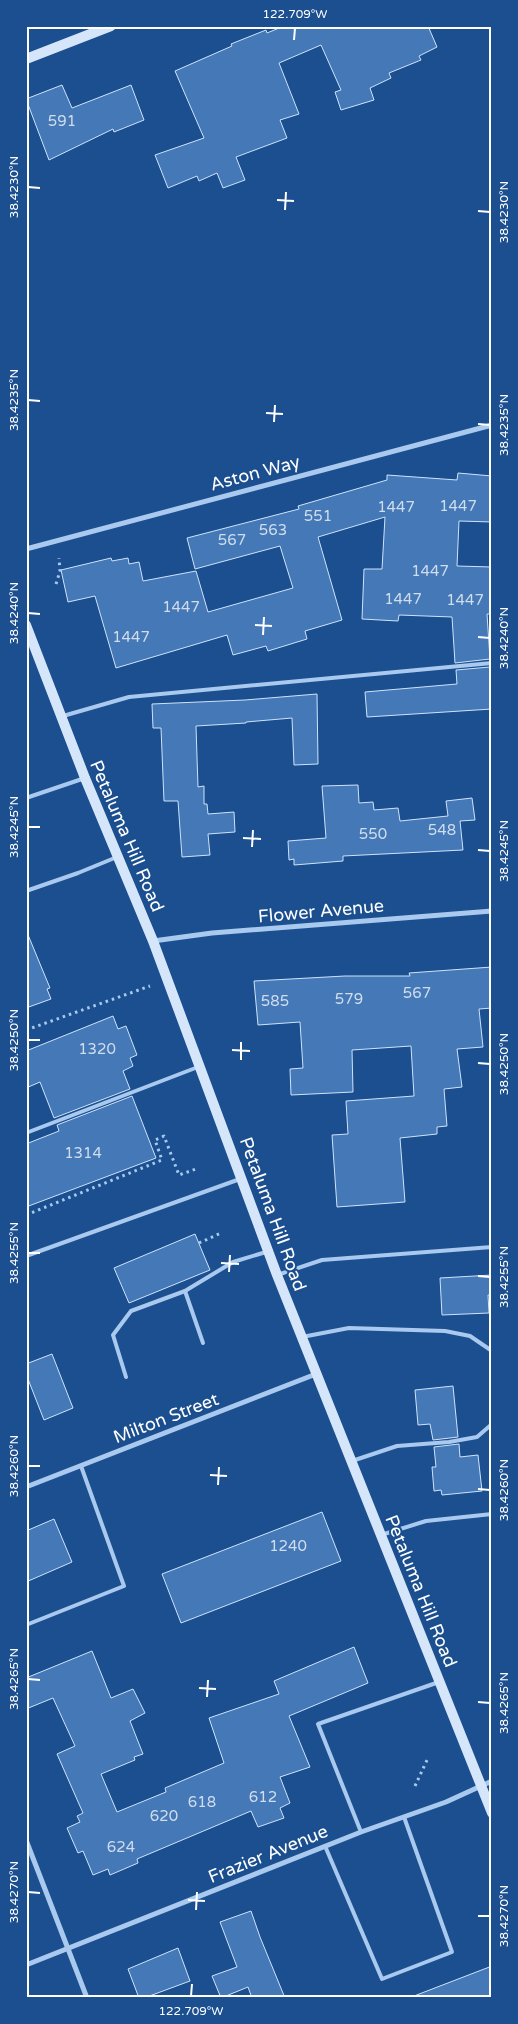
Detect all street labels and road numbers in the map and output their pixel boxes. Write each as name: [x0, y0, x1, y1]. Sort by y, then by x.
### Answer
street label: Aston Way: [208, 450, 303, 496]
street label: Petaluma Hill Road: [85, 757, 169, 915]
street label: Flower Avenue: [257, 895, 385, 927]
street label: Petaluma Hill Road: [235, 1134, 311, 1294]
street label: Milton Street: [110, 1388, 222, 1448]
street label: Petaluma Hill Road: [380, 1512, 462, 1670]
street label: Frazier Avenue: [205, 1820, 331, 1888]

